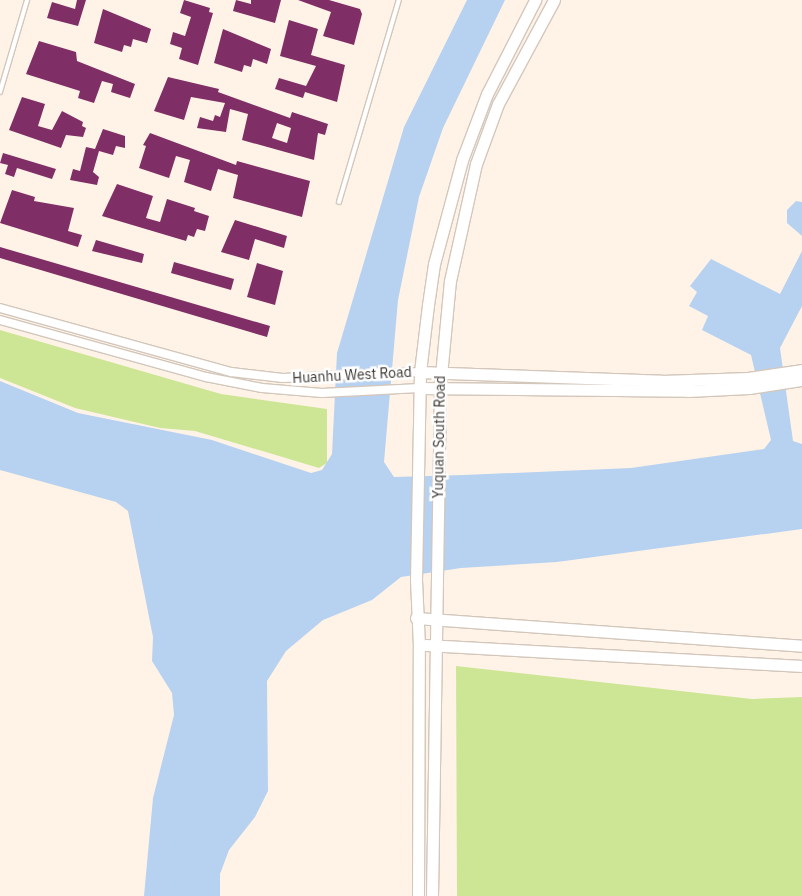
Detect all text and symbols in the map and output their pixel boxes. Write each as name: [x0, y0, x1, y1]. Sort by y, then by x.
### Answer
street label: Huanhu West Road: [292, 363, 412, 387]
street label: Yuquan South Road: [430, 375, 448, 499]

